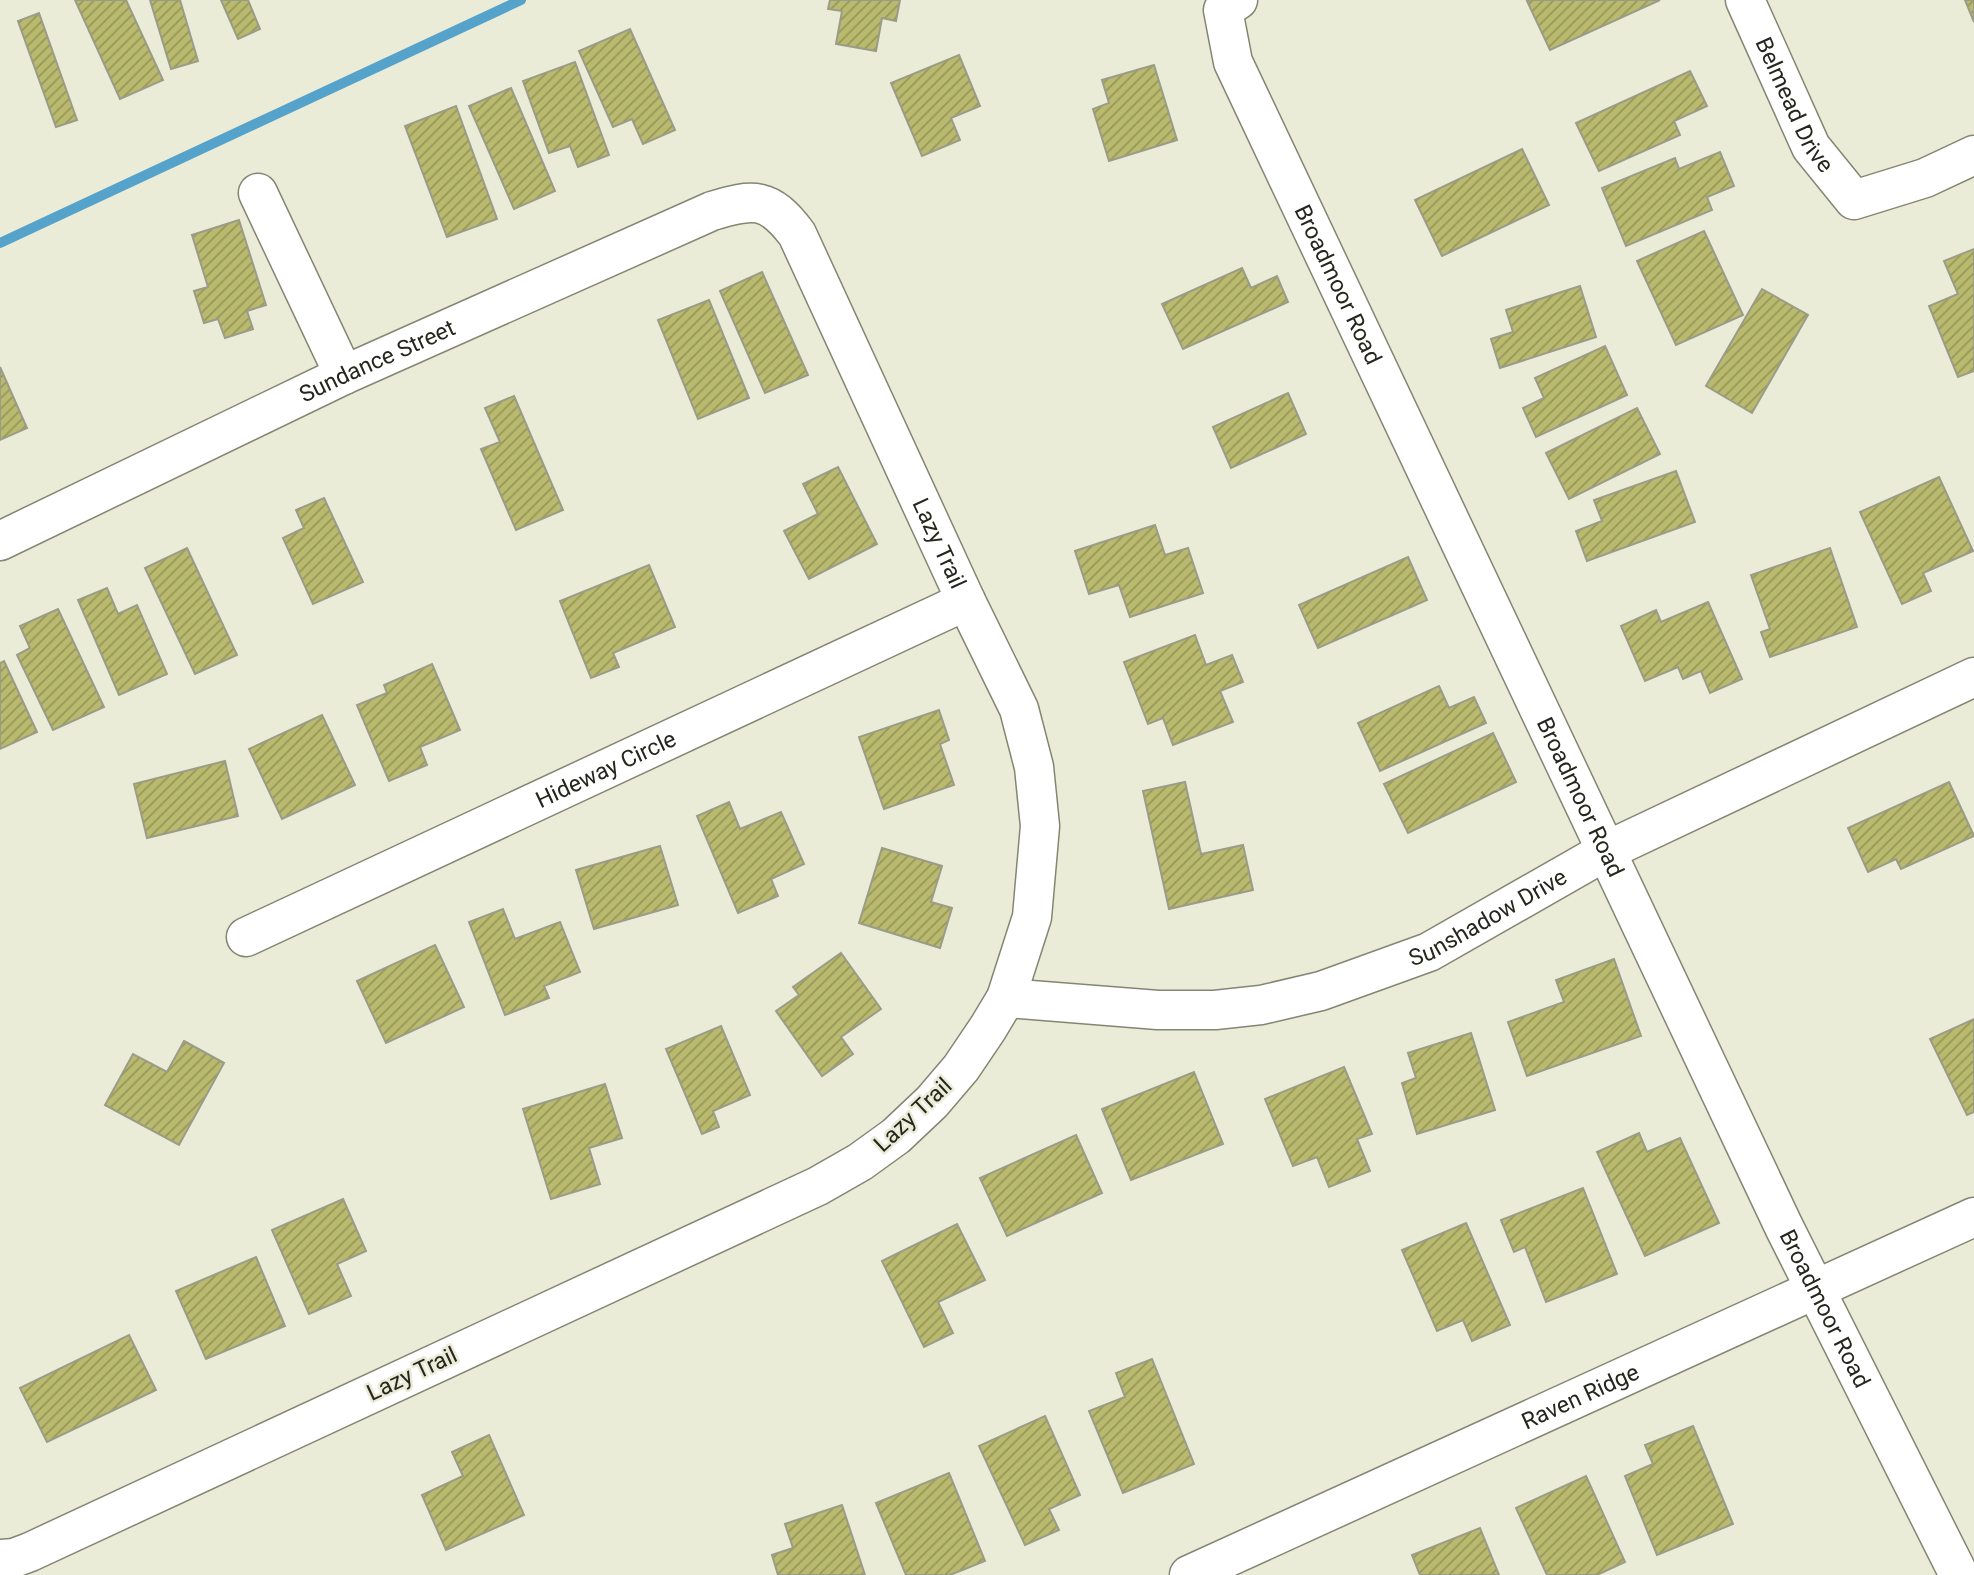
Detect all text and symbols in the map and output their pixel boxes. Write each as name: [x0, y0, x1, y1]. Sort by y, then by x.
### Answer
street label: Belmead Drive: [1750, 33, 1839, 178]
street label: Broadmoor Road: [1289, 200, 1387, 369]
street label: Sundance Street: [295, 314, 459, 408]
street label: Lazy Trail: [907, 494, 972, 593]
street label: Broadmoor Road: [1531, 713, 1630, 881]
street label: Hideway Circle: [531, 725, 680, 813]
street label: Sunshadow Drive: [1405, 863, 1571, 972]
street label: Lazy Trail: [869, 1072, 957, 1158]
street label: Broadmoor Road: [1774, 1225, 1876, 1392]
street label: Lazy Trail: [363, 1341, 461, 1407]
street label: Raven Ridge: [1517, 1358, 1643, 1435]

